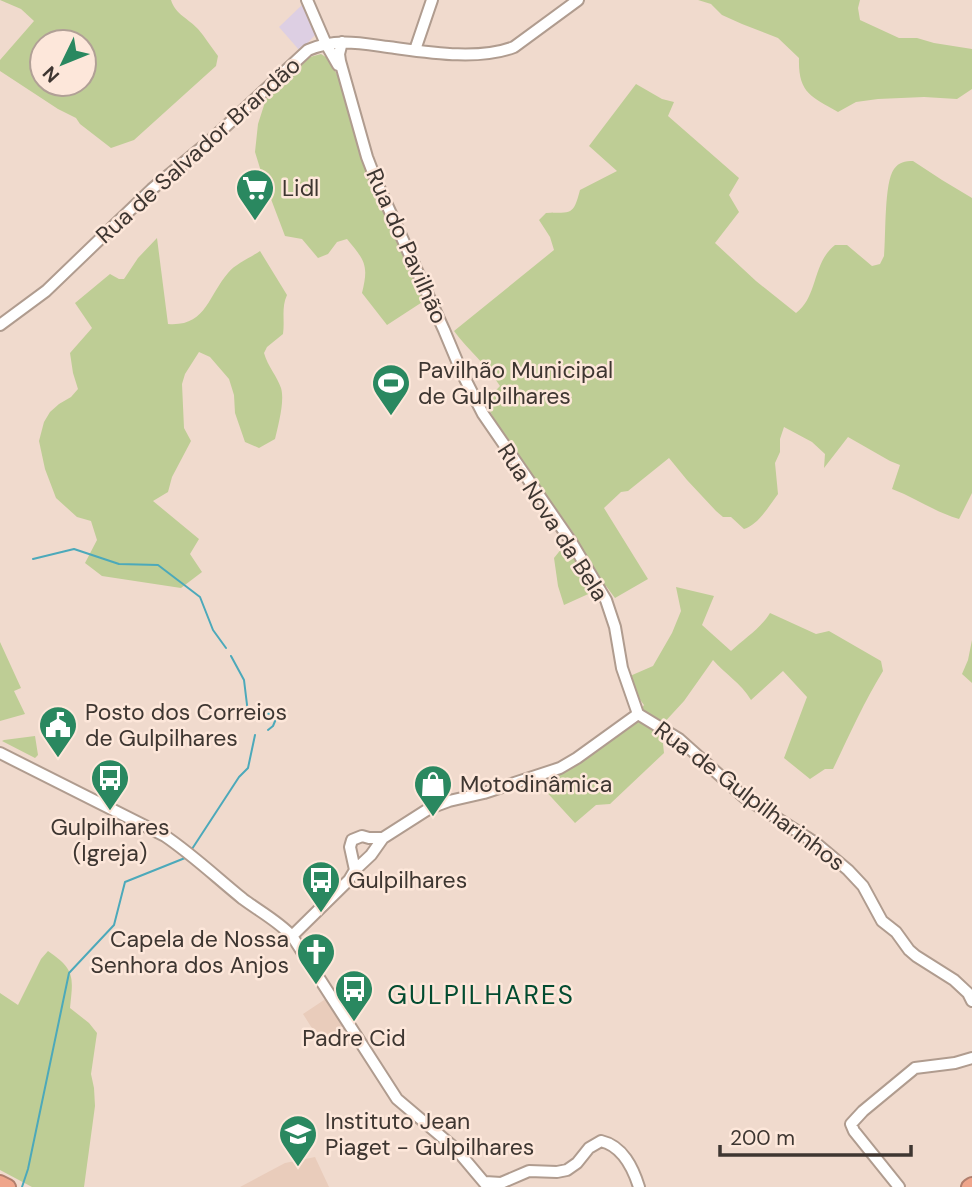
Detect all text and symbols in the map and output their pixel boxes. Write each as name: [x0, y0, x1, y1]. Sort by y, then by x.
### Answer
north arrow: [28, 28, 98, 98]
street label: Rua de Salvador Brandão: [89, 50, 307, 250]
text: N: [37, 61, 65, 88]
street label: Rua do Pavilhão: [359, 164, 455, 328]
supermarket icon: Lidl: [234, 167, 276, 222]
place label: Lidl: [282, 173, 319, 203]
place label: Pavilhão Municipal de Gulpilhares: [418, 355, 613, 411]
sports icon: Pavilhão Municipal de Gulpilhares: [370, 362, 412, 417]
street label: Rua Nova da Bela: [491, 437, 615, 607]
place label: Posto dos Correios de Gulpilhares: [85, 697, 287, 753]
public building icon: Posto dos Correios de Gulpilhares: [37, 704, 79, 759]
street label: Rua de Gulpilharinhos: [649, 714, 851, 878]
bus stop icon: Gulpilhares (Igreja): [89, 757, 131, 812]
shop icon: Motodinâmica: [412, 763, 454, 818]
place label: Motodinâmica: [460, 769, 612, 799]
place label: Gulpilhares (Igreja): [50, 812, 170, 868]
bus stop icon: Gulpilhares: [300, 859, 342, 914]
place label: Gulpilhares: [348, 865, 467, 895]
place label: Capela de Nossa Senhora dos Anjos: [90, 924, 289, 980]
church icon: Capela de Nossa Senhora dos Anjos: [295, 931, 337, 986]
bus stop icon: Padre Cid: [333, 968, 375, 1023]
district label: GULPILHARES: [387, 978, 575, 1012]
place label: Padre Cid: [302, 1023, 406, 1053]
place label: Instituto Jean Piaget - Gulpilhares: [325, 1106, 534, 1162]
school or university icon: Instituto Jean Piaget - Gulpilhares: [277, 1113, 319, 1168]
scale bar: [720, 1114, 911, 1158]
text: 200 m: [730, 1124, 795, 1152]

